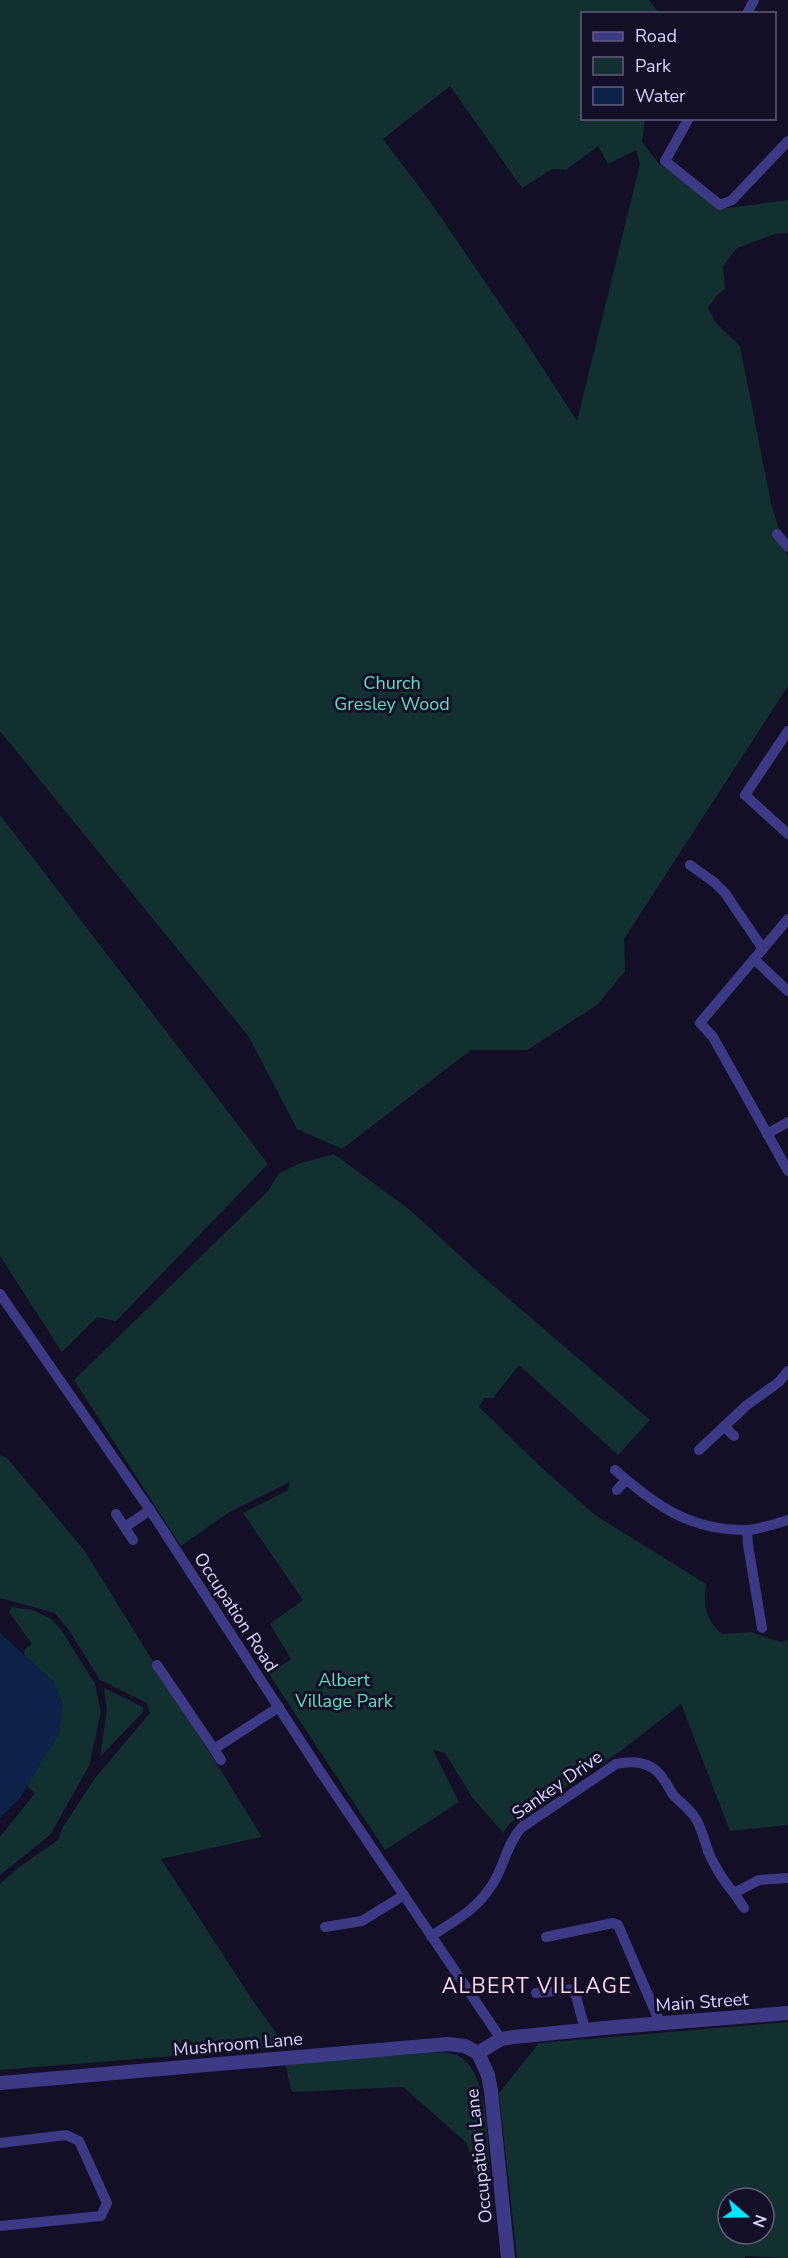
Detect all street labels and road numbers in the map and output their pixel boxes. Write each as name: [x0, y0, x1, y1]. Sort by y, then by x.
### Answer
street label: Occupation Road: [188, 1548, 284, 1676]
street label: Sankey Drive: [507, 1745, 607, 1825]
street label: Main Street: [655, 1987, 750, 2017]
street label: Mushroom Lane: [172, 2026, 304, 2062]
street label: Occupation Lane: [460, 2088, 498, 2224]

